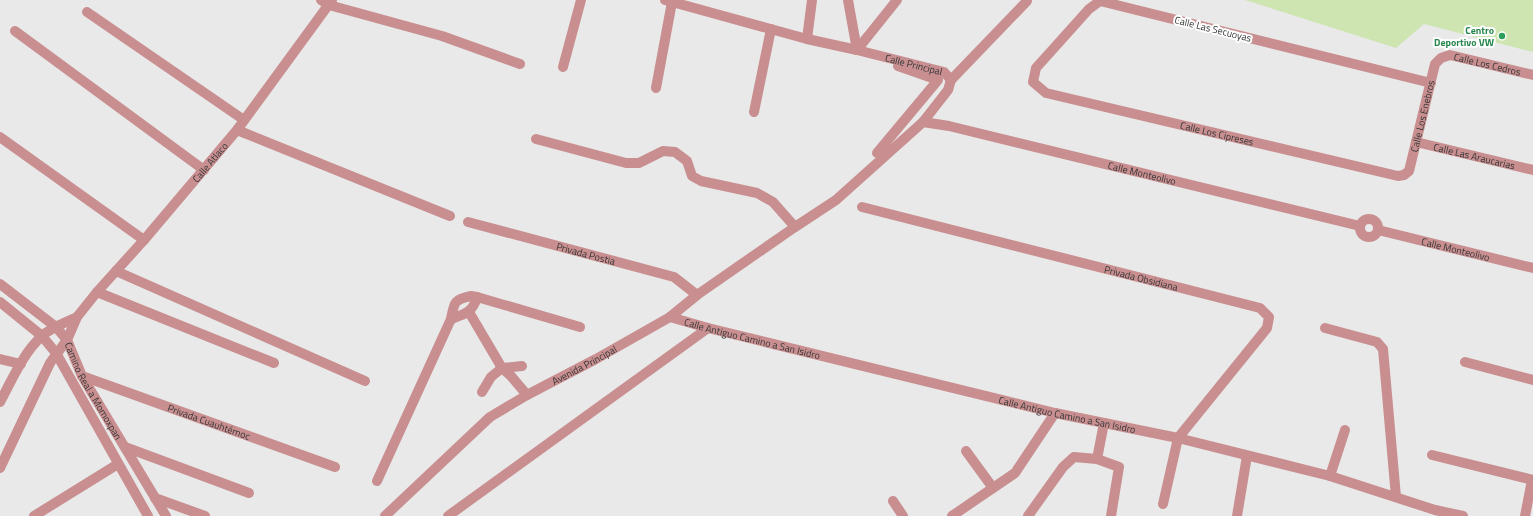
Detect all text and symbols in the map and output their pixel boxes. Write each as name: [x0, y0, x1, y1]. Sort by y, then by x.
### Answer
street label: Calle Las Secuoyas: [1173, 12, 1253, 46]
place label: Centro Deportivo VW: [1434, 23, 1495, 50]
marker: Centro Deportivo VW: [1497, 31, 1507, 41]
street label: Calle Los Cedros: [1452, 49, 1523, 79]
street label: Calle Principal: [884, 50, 944, 79]
street label: Calle Los Enebros: [1406, 78, 1438, 154]
street label: Calle Los Cipreses: [1179, 117, 1256, 149]
street label: Calle Atlaco: [188, 139, 231, 186]
street label: Calle Las Araucarias: [1432, 139, 1517, 173]
street label: Calle Monteolivo: [1106, 157, 1178, 189]
street label: Calle Monteolivo: [1420, 233, 1491, 265]
street label: Privada Postia: [555, 238, 617, 269]
street label: Privada Obsidiana: [1103, 261, 1180, 294]
street label: Calle Antiguo Camino a San Isidro: [682, 314, 822, 363]
street label: Camino Real a Momoxpan: [61, 340, 126, 442]
street label: Avenida Principal: [549, 341, 619, 388]
street label: Calle Antiguo Camino a San Isidro: [997, 392, 1137, 437]
street label: Privada Cuauhtémoc: [166, 400, 252, 443]

